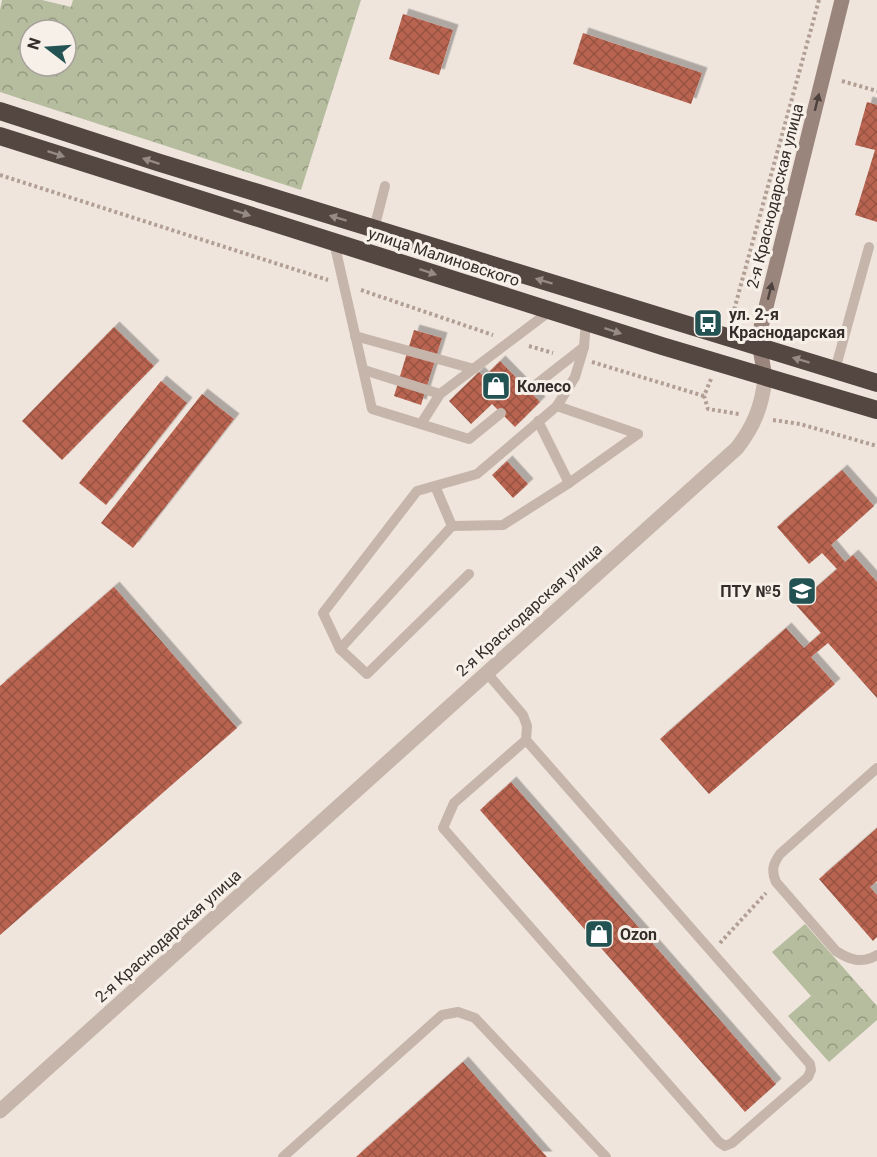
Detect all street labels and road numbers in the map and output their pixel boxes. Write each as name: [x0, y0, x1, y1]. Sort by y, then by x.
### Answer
street label: 2-я Краснодарская улица: [743, 102, 807, 290]
street label: улица Малиновского: [366, 224, 522, 290]
street label: 2-я Краснодарская улица: [452, 539, 606, 681]
street label: 2-я Краснодарская улица: [91, 865, 245, 1007]

